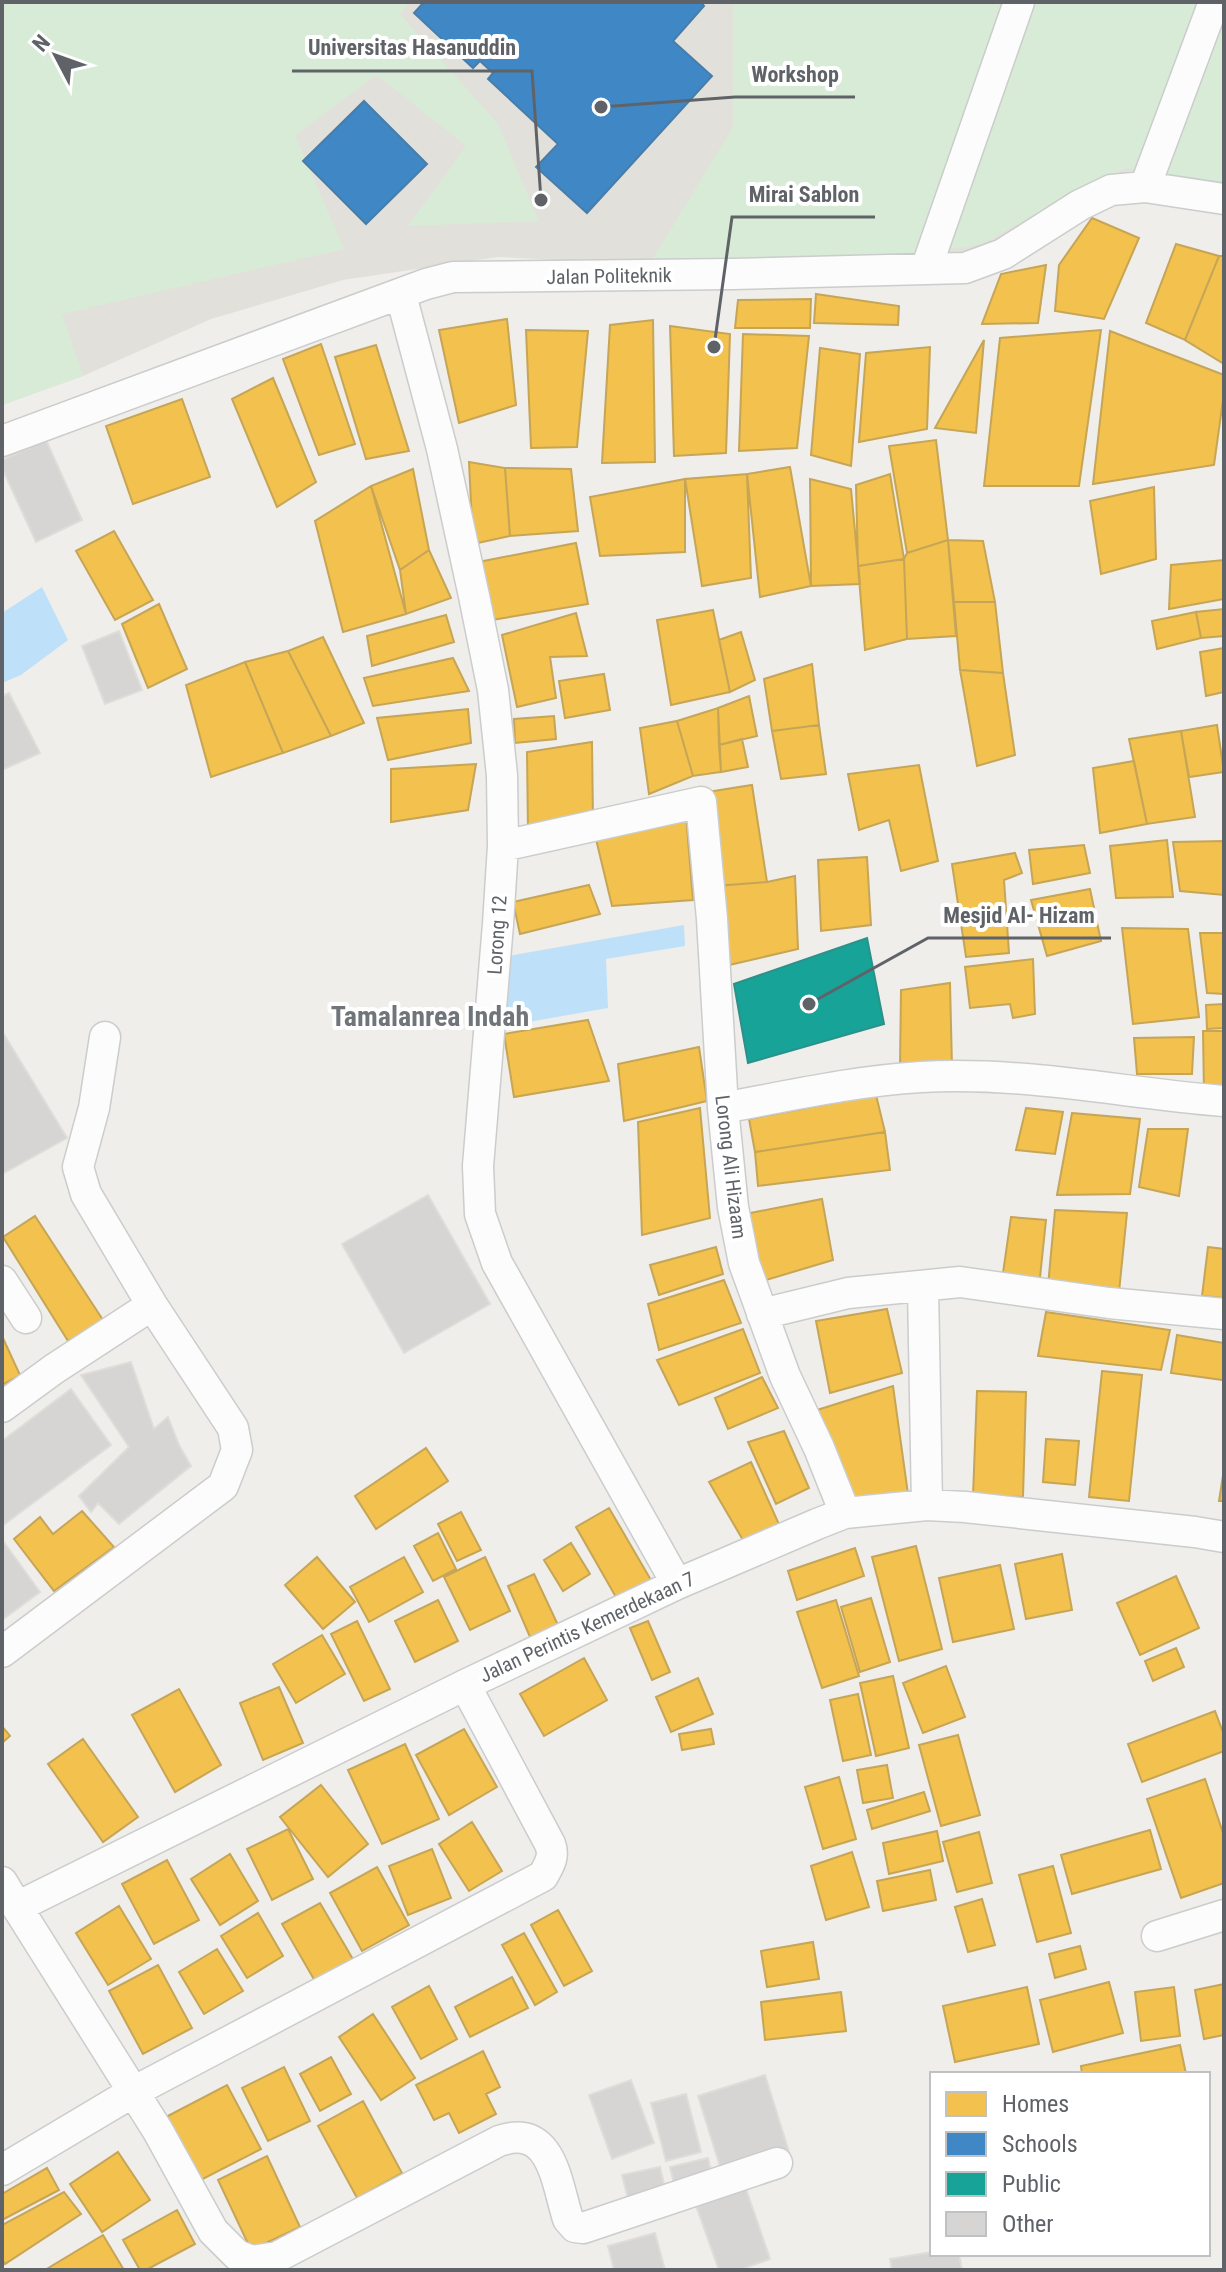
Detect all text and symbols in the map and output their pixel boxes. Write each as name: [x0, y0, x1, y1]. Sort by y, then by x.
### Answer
north arrow: [16, 16, 96, 96]
callout: Universitas Hasanuddin: [292, 25, 532, 71]
text: N: [27, 30, 55, 56]
text: Universitas Hasanuddin: [308, 35, 516, 60]
callout: Workshop: [735, 51, 855, 97]
text: Workshop: [751, 62, 839, 87]
callout: Mirai Sablon: [732, 171, 875, 217]
text: Mirai Sablon: [749, 182, 859, 207]
street label: Jalan Politeknik: [546, 263, 672, 289]
callout: Mesjid Al- Hizam: [928, 892, 1111, 938]
street label: Lorong 12: [482, 894, 512, 975]
text: Mesjid Al- Hizam: [943, 903, 1095, 928]
district label: Tamalanrea Indah: [331, 1000, 529, 1033]
street label: Lorong Ali Hizaam: [710, 1094, 752, 1240]
street label: Jalan Perintis Kemerdekaan 7: [476, 1567, 698, 1687]
legend: [930, 2072, 1210, 2256]
text: Homes: [1002, 2090, 1069, 2118]
text: Schools: [1002, 2130, 1078, 2158]
text: Public: [1002, 2170, 1061, 2198]
text: Other: [1002, 2210, 1054, 2238]

